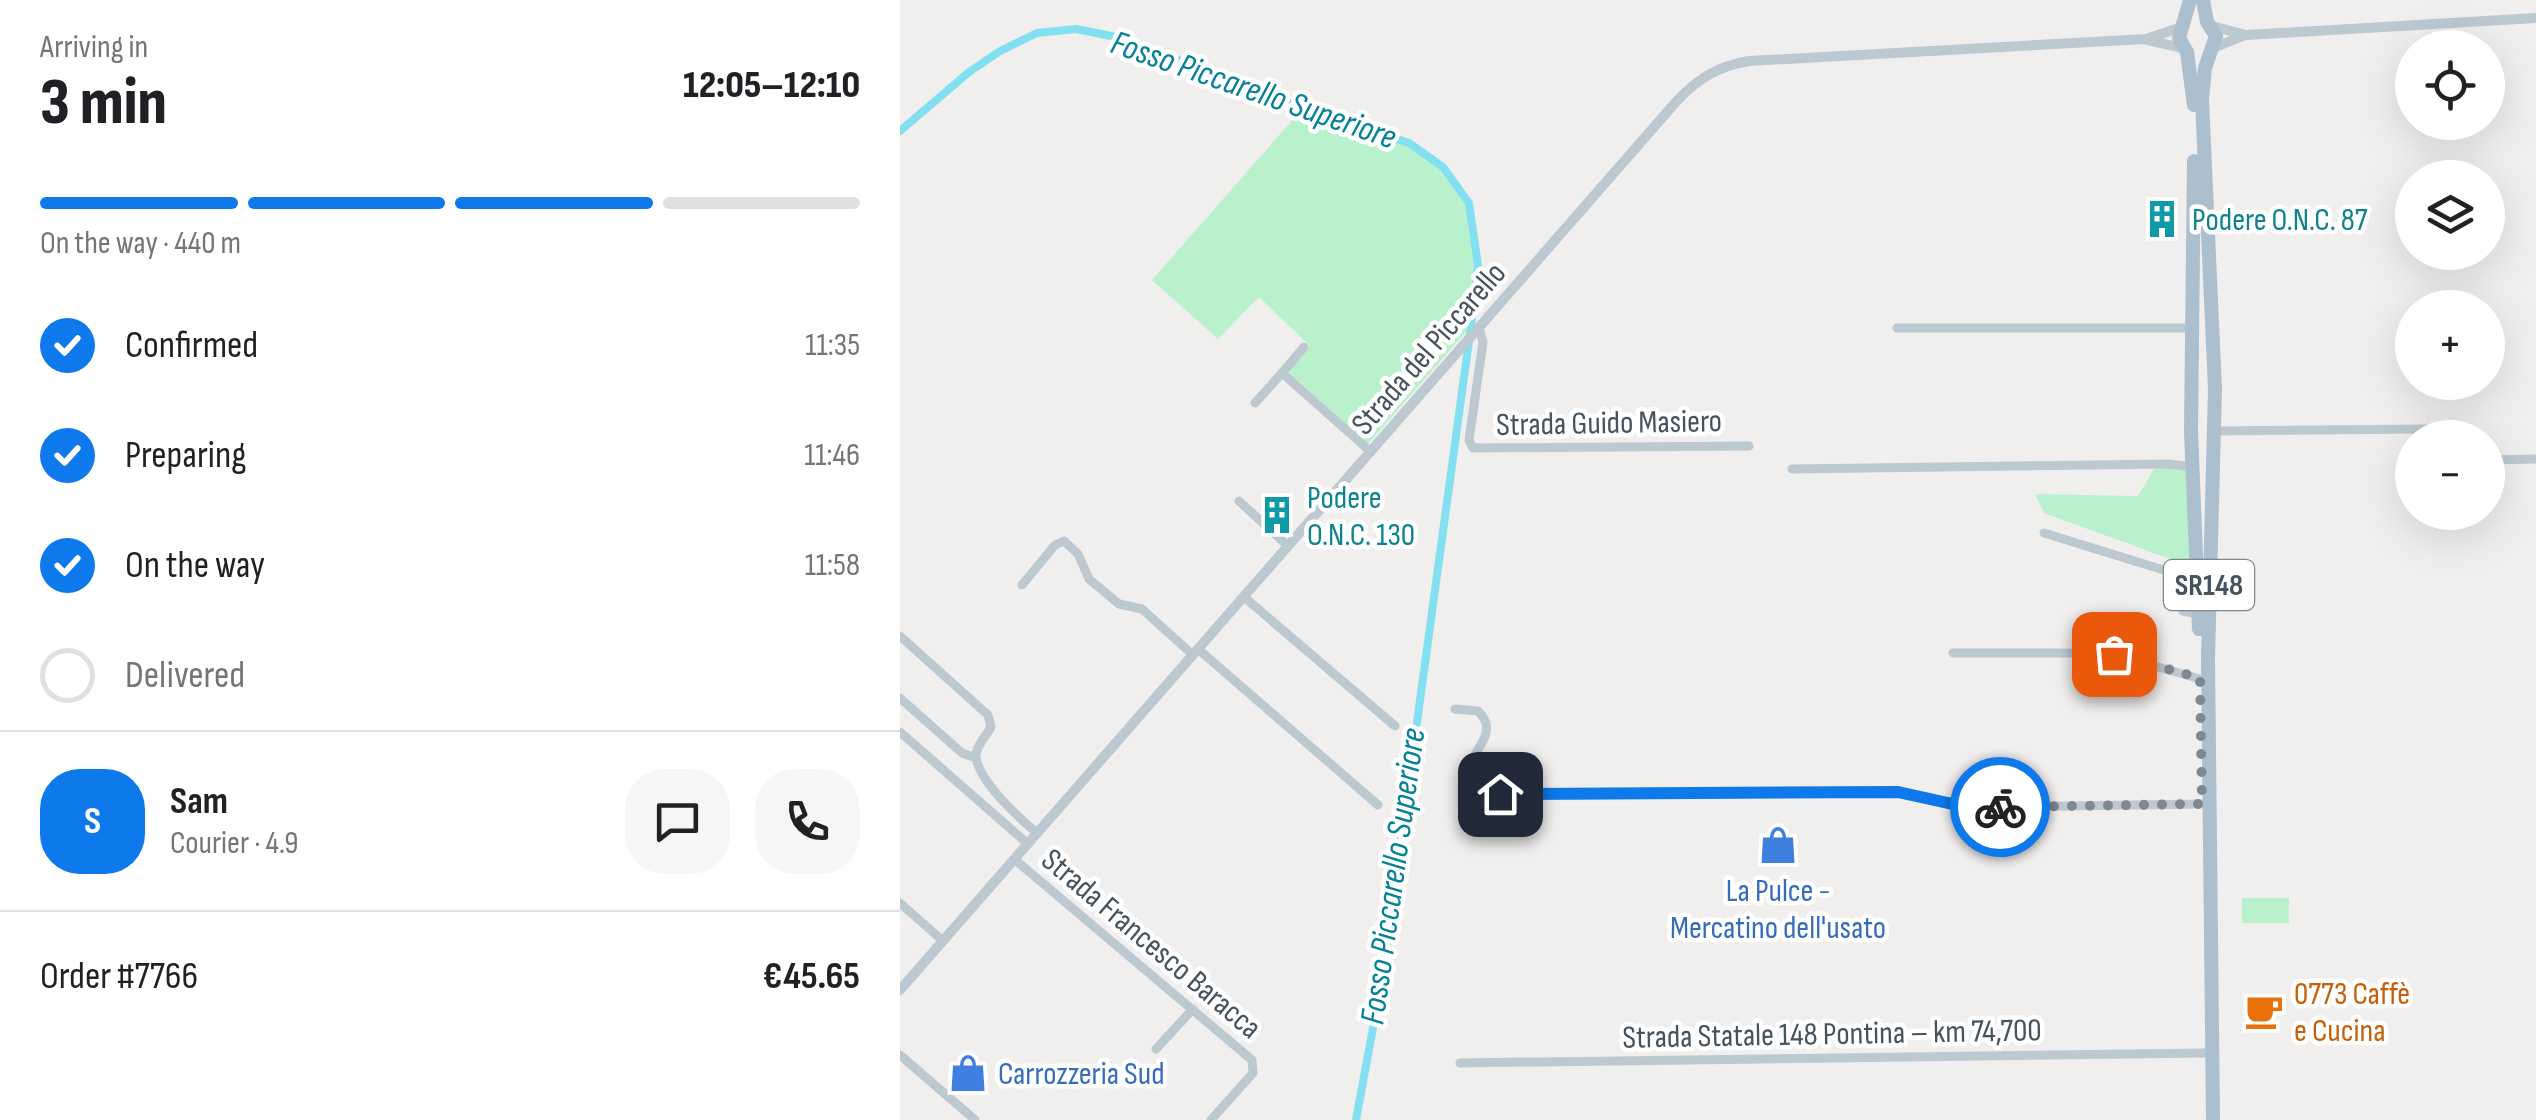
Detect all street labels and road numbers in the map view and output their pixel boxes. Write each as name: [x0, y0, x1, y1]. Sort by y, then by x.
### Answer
street label: Strada del Piccarello: [1344, 255, 1515, 443]
street label: Strada Guido Masiero: [1496, 402, 1722, 445]
road number: SR148: [2164, 560, 2254, 610]
street label: Strada Francesco Baracca: [1033, 841, 1269, 1047]
street label: Strada Statale 148 Pontina – km 74,700: [1622, 1011, 2042, 1058]

